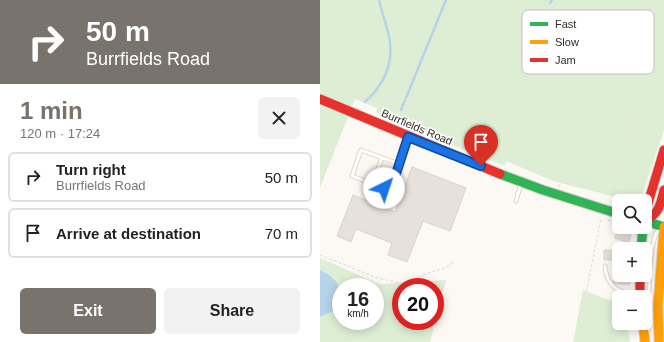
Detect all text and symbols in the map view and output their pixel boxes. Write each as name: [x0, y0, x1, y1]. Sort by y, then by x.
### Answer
legend: [522, 10, 654, 74]
icon: right: [20, 16, 72, 68]
text: 50 m: [86, 16, 150, 47]
text: Fast: [555, 18, 576, 30]
text: Slow: [555, 36, 579, 48]
text: Burrfields Road: [86, 49, 210, 69]
text: Jam: [555, 54, 576, 66]
text: 1 min: [20, 97, 83, 124]
button: close: [258, 97, 300, 139]
street label: Burrfields Road: [380, 107, 454, 147]
pin: [464, 125, 498, 166]
text: 120 m · 17:24: [20, 126, 100, 141]
icon: arrive: [470, 131, 492, 153]
text: Turn right: [56, 161, 126, 178]
icon: right: [22, 166, 44, 188]
position arrow: [363, 167, 405, 209]
text: 50 m: [265, 169, 298, 186]
text: Burrfields Road: [56, 178, 146, 193]
map controls: [612, 194, 652, 330]
button: search: [612, 194, 652, 234]
icon: arrive: [22, 222, 44, 244]
text: Arrive at destination: [56, 225, 201, 242]
text: 70 m: [265, 225, 298, 242]
button: +: [612, 242, 652, 282]
speed limit sign: 20: [392, 278, 444, 330]
button: Exit: [20, 288, 156, 334]
button: Share: [164, 288, 300, 334]
text: 16: [347, 288, 369, 310]
button: −: [612, 290, 652, 330]
text: km/h: [347, 308, 369, 319]

